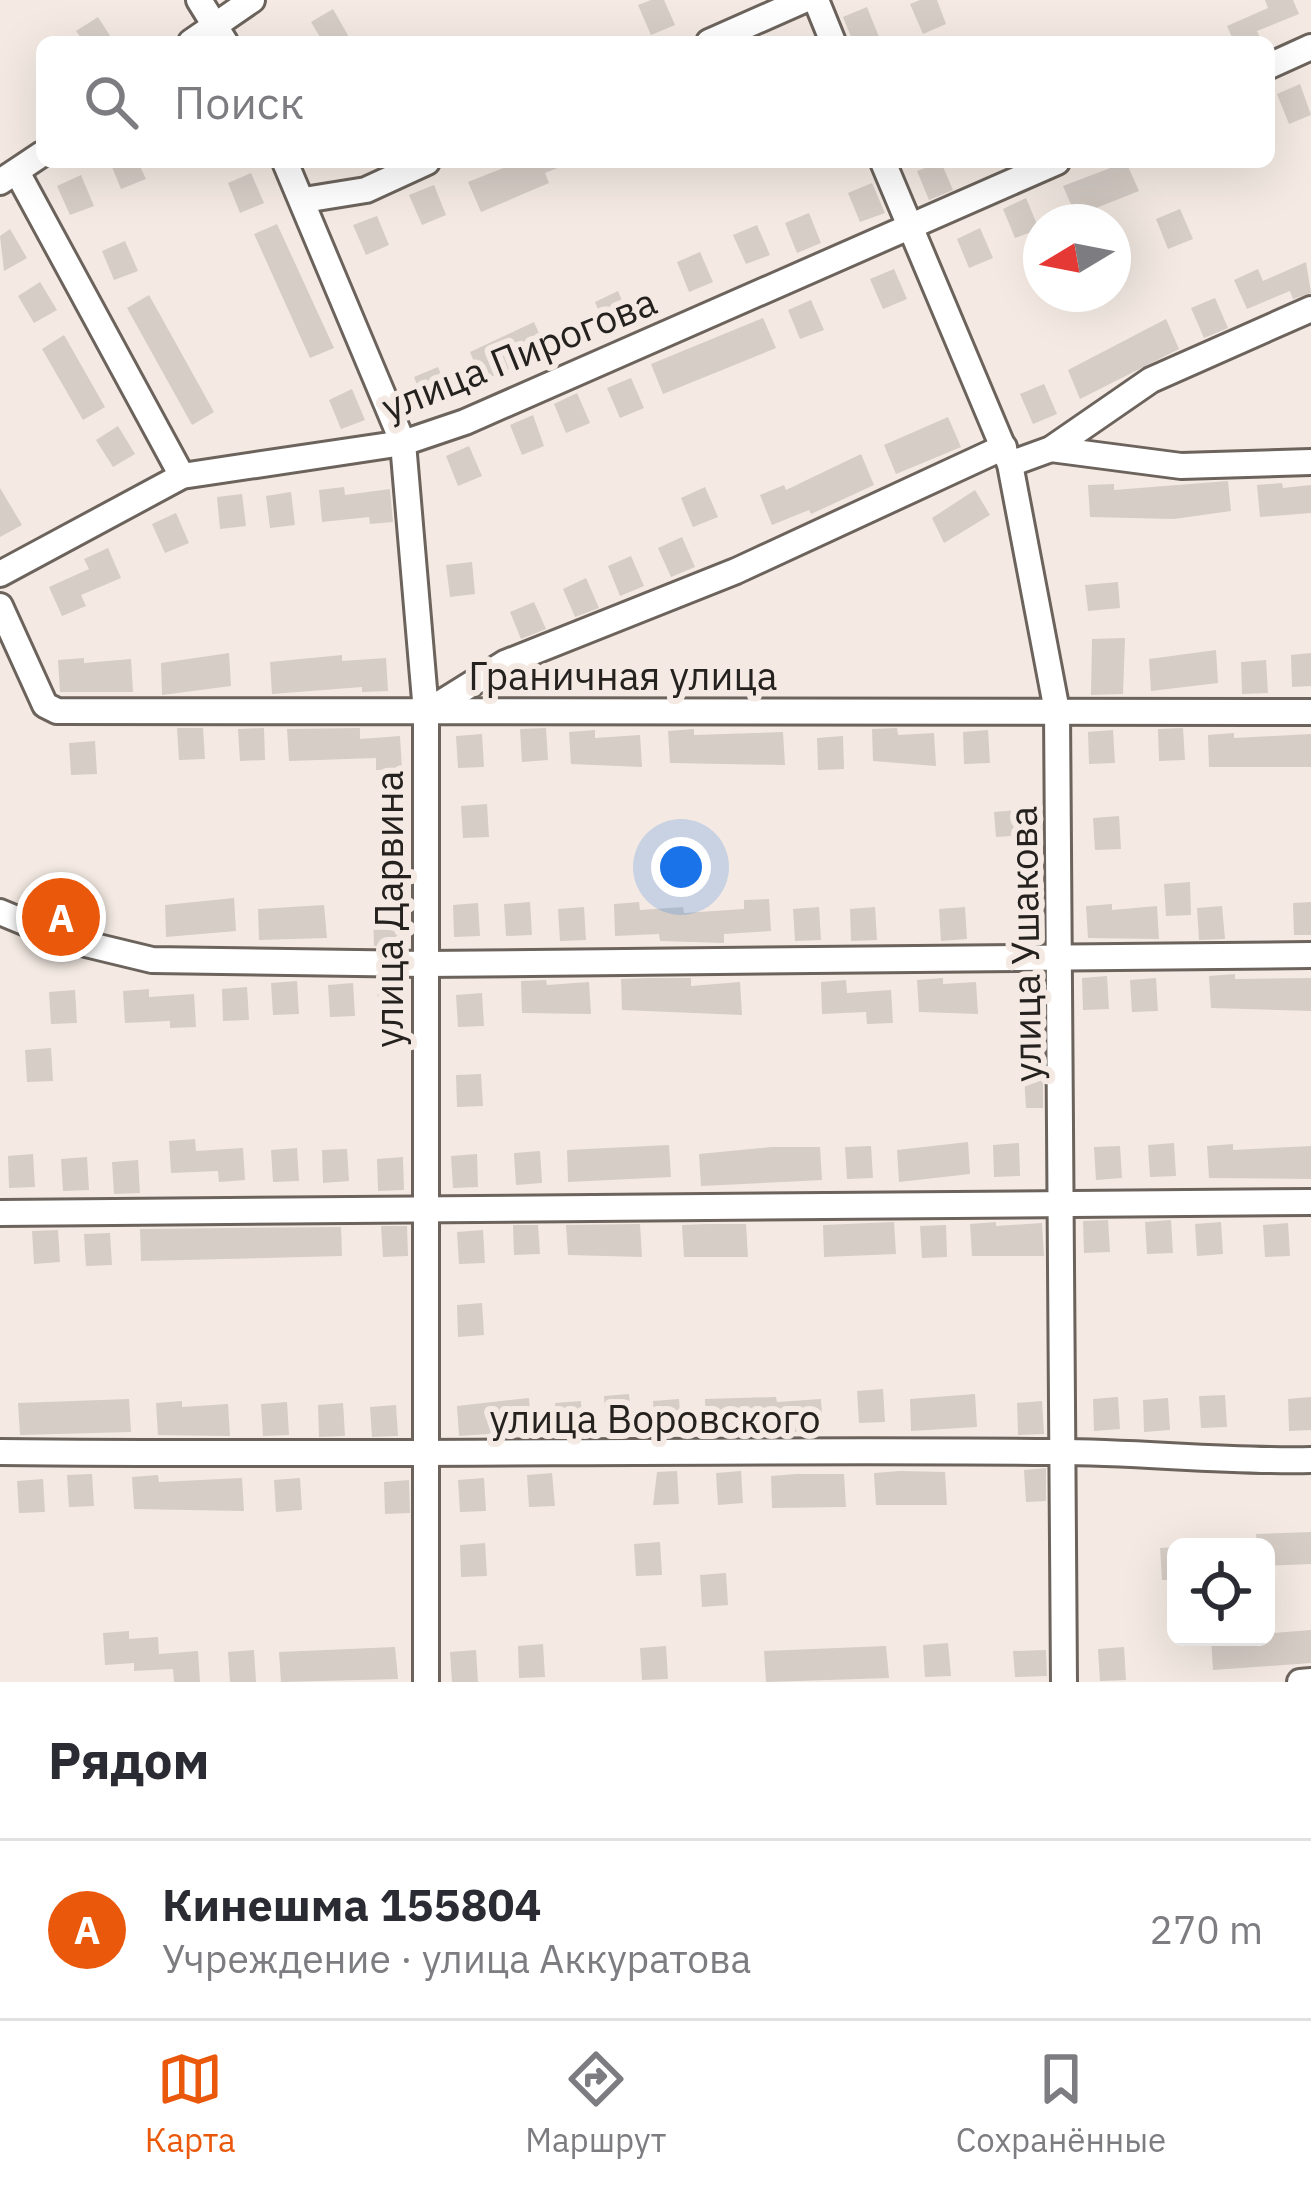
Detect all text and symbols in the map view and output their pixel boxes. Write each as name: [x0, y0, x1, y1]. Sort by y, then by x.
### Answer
search box: [36, 36, 1275, 168]
icon: search: [78, 69, 144, 135]
text: Поиск: [174, 73, 304, 131]
north arrow: [1023, 204, 1131, 312]
street label: улица Пирогова: [374, 275, 664, 432]
street label: Граничная улица: [468, 650, 778, 701]
street label: улица Дарвина: [363, 770, 414, 1048]
street label: улица Ушакова: [997, 806, 1052, 1082]
your location: [651, 837, 711, 897]
pin: A: [22, 872, 100, 962]
street label: улица Воровского: [489, 1393, 821, 1444]
map controls: [1167, 1538, 1275, 1646]
button: locate: [1167, 1538, 1275, 1646]
text: Рядом: [48, 1727, 210, 1793]
text: Кинешма 155804: [162, 1875, 542, 1933]
text: A: [74, 1904, 100, 1955]
text: 270 m: [1150, 1904, 1263, 1955]
text: Учреждение · улица Аккуратова: [162, 1933, 751, 1984]
tab: Карта: [145, 2046, 236, 2161]
tab: Маршрут: [525, 2046, 666, 2161]
tab: Сохранённые: [956, 2046, 1166, 2161]

